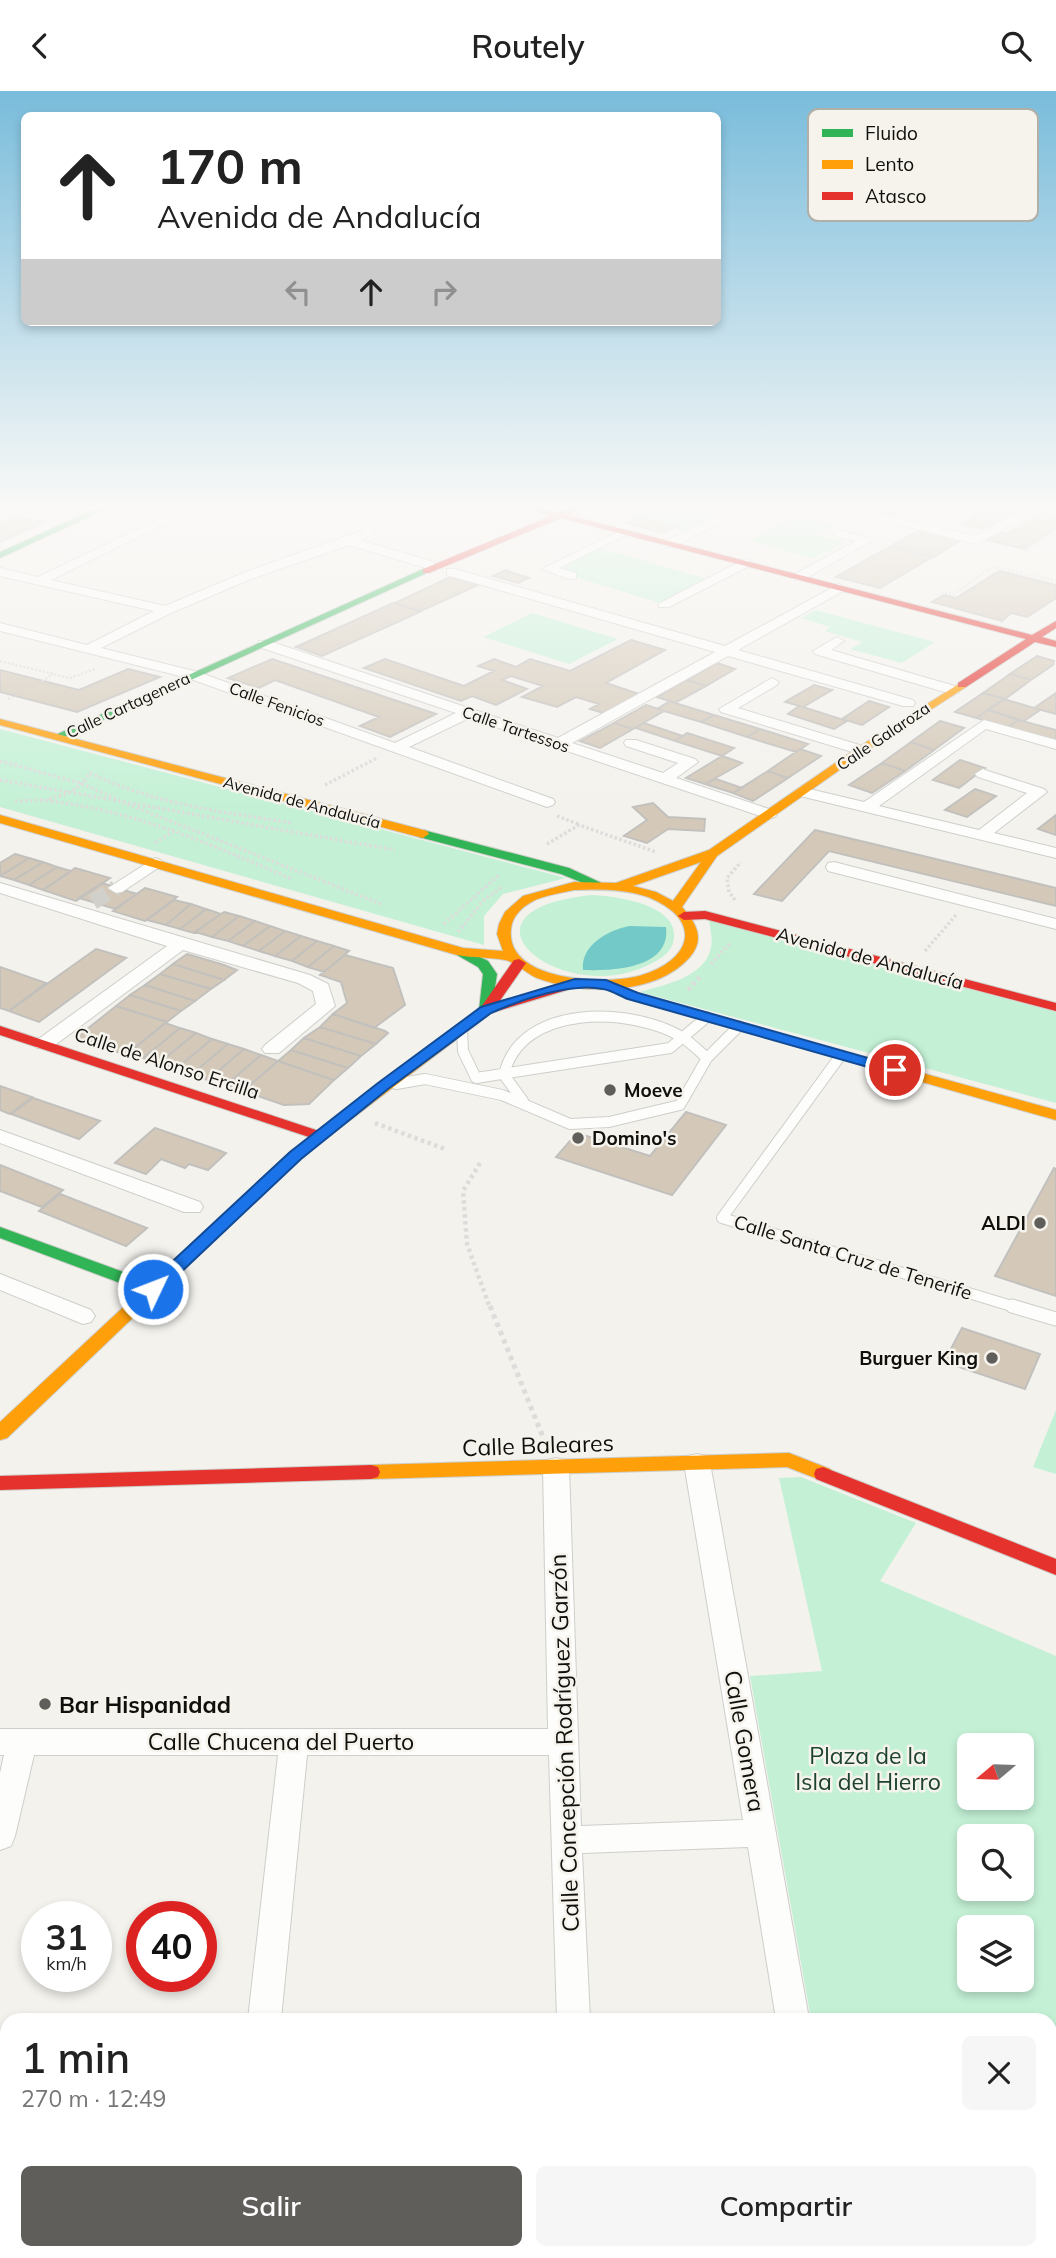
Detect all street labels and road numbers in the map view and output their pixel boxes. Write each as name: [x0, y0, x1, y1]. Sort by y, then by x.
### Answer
street label: Calle Cartagenera: [63, 668, 193, 742]
street label: Calle Fenicios: [227, 677, 328, 731]
street label: Calle Galaroza: [833, 698, 933, 774]
street label: Calle Tartessos: [460, 701, 572, 757]
street label: Avenida de Andalucía: [221, 771, 383, 833]
street label: Avenida de Andalucía: [774, 921, 966, 995]
street label: Calle de Alonso Ercilla: [71, 1022, 263, 1104]
street label: Calle Santa Cruz de Tenerife: [731, 1209, 975, 1305]
street label: Calle Baleares: [462, 1428, 614, 1462]
street label: Calle Concepción Rodríguez Garzón: [543, 1553, 585, 1933]
street label: Calle Gomera: [718, 1668, 772, 1814]
street label: Calle Chucena del Puerto: [148, 1727, 414, 1756]

